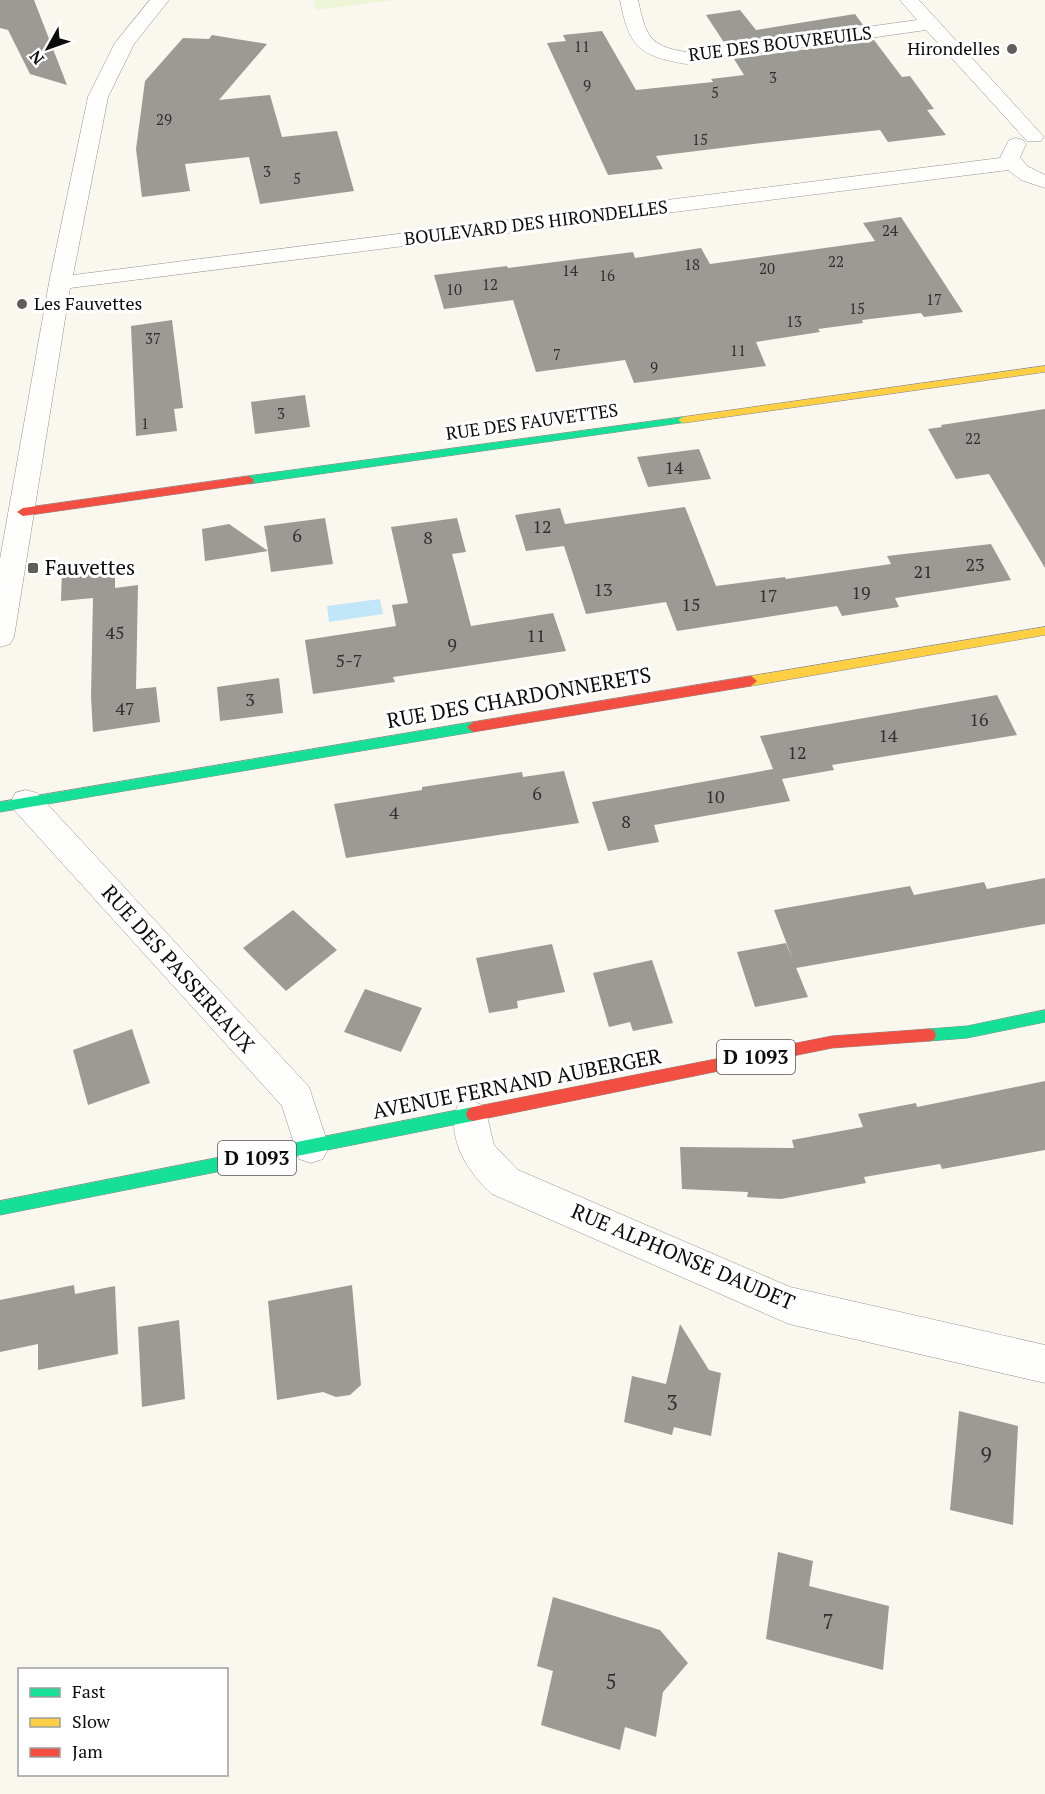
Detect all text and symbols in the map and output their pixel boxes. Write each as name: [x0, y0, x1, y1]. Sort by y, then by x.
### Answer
north arrow: [18, 18, 78, 78]
street label: RUE DES BOUVREUILS: [687, 20, 873, 66]
house number: 11: [574, 36, 590, 56]
place label: Hirondelles: [907, 36, 1000, 60]
marker: Hirondelles: [1005, 42, 1019, 56]
text: N: [24, 46, 49, 69]
house number: 3: [769, 67, 777, 87]
house number: 9: [583, 75, 591, 95]
house number: 5: [711, 82, 719, 102]
house number: 29: [156, 109, 172, 129]
house number: 15: [692, 129, 708, 149]
house number: 3: [263, 161, 271, 181]
house number: 5: [293, 168, 301, 188]
street label: BOULEVARD DES HIRONDELLES: [403, 194, 669, 250]
house number: 24: [882, 220, 898, 240]
house number: 22: [828, 251, 844, 271]
house number: 18: [684, 254, 700, 274]
house number: 20: [759, 258, 775, 278]
house number: 14: [562, 260, 578, 280]
house number: 16: [599, 265, 615, 285]
house number: 12: [482, 274, 498, 294]
house number: 10: [446, 279, 462, 299]
house number: 17: [926, 289, 942, 309]
place label: Les Fauvettes: [34, 291, 142, 315]
marker: Les Fauvettes: [15, 297, 29, 311]
house number: 15: [849, 298, 865, 318]
house number: 13: [786, 311, 802, 331]
house number: 37: [145, 328, 161, 348]
house number: 11: [730, 340, 746, 360]
house number: 7: [553, 344, 561, 364]
house number: 9: [650, 357, 658, 377]
street label: RUE DES FAUVETTES: [444, 397, 620, 445]
house number: 3: [277, 403, 285, 423]
house number: 1: [141, 413, 149, 433]
house number: 22: [965, 428, 981, 448]
house number: 14: [664, 455, 684, 479]
house number: 12: [532, 514, 552, 538]
house number: 6: [292, 523, 302, 547]
house number: 8: [423, 525, 433, 549]
house number: 23: [965, 552, 985, 576]
place label: Fauvettes: [45, 553, 135, 581]
house number: 21: [913, 559, 933, 583]
marker: Fauvettes: [26, 561, 40, 575]
house number: 13: [593, 577, 613, 601]
house number: 19: [851, 580, 871, 604]
house number: 17: [758, 583, 778, 607]
house number: 15: [681, 592, 701, 616]
house number: 45: [105, 620, 125, 644]
house number: 11: [526, 623, 546, 647]
house number: 9: [447, 632, 457, 656]
house number: 5-7: [336, 648, 362, 672]
street label: RUE DES CHARDONNERETS: [384, 660, 653, 734]
house number: 3: [245, 687, 255, 711]
house number: 47: [115, 696, 135, 720]
house number: 16: [969, 707, 989, 731]
house number: 14: [878, 723, 898, 747]
house number: 12: [787, 740, 807, 764]
house number: 6: [532, 781, 542, 805]
house number: 10: [705, 784, 725, 808]
house number: 4: [389, 800, 399, 824]
house number: 8: [621, 809, 631, 833]
street label: RUE DES PASSEREAUX: [96, 879, 262, 1058]
road number: D 1093: [717, 1040, 795, 1074]
street label: AVENUE FERNAND AUBERGER: [370, 1041, 664, 1125]
road number: D 1093: [218, 1141, 296, 1175]
street label: RUE ALPHONSE DAUDET: [568, 1196, 799, 1316]
house number: 3: [666, 1388, 678, 1416]
house number: 9: [980, 1440, 992, 1468]
house number: 7: [822, 1607, 834, 1635]
house number: 5: [605, 1667, 617, 1695]
legend: [18, 1668, 228, 1776]
text: Fast: [72, 1679, 106, 1703]
text: Slow: [72, 1709, 111, 1733]
text: Jam: [72, 1739, 103, 1763]

